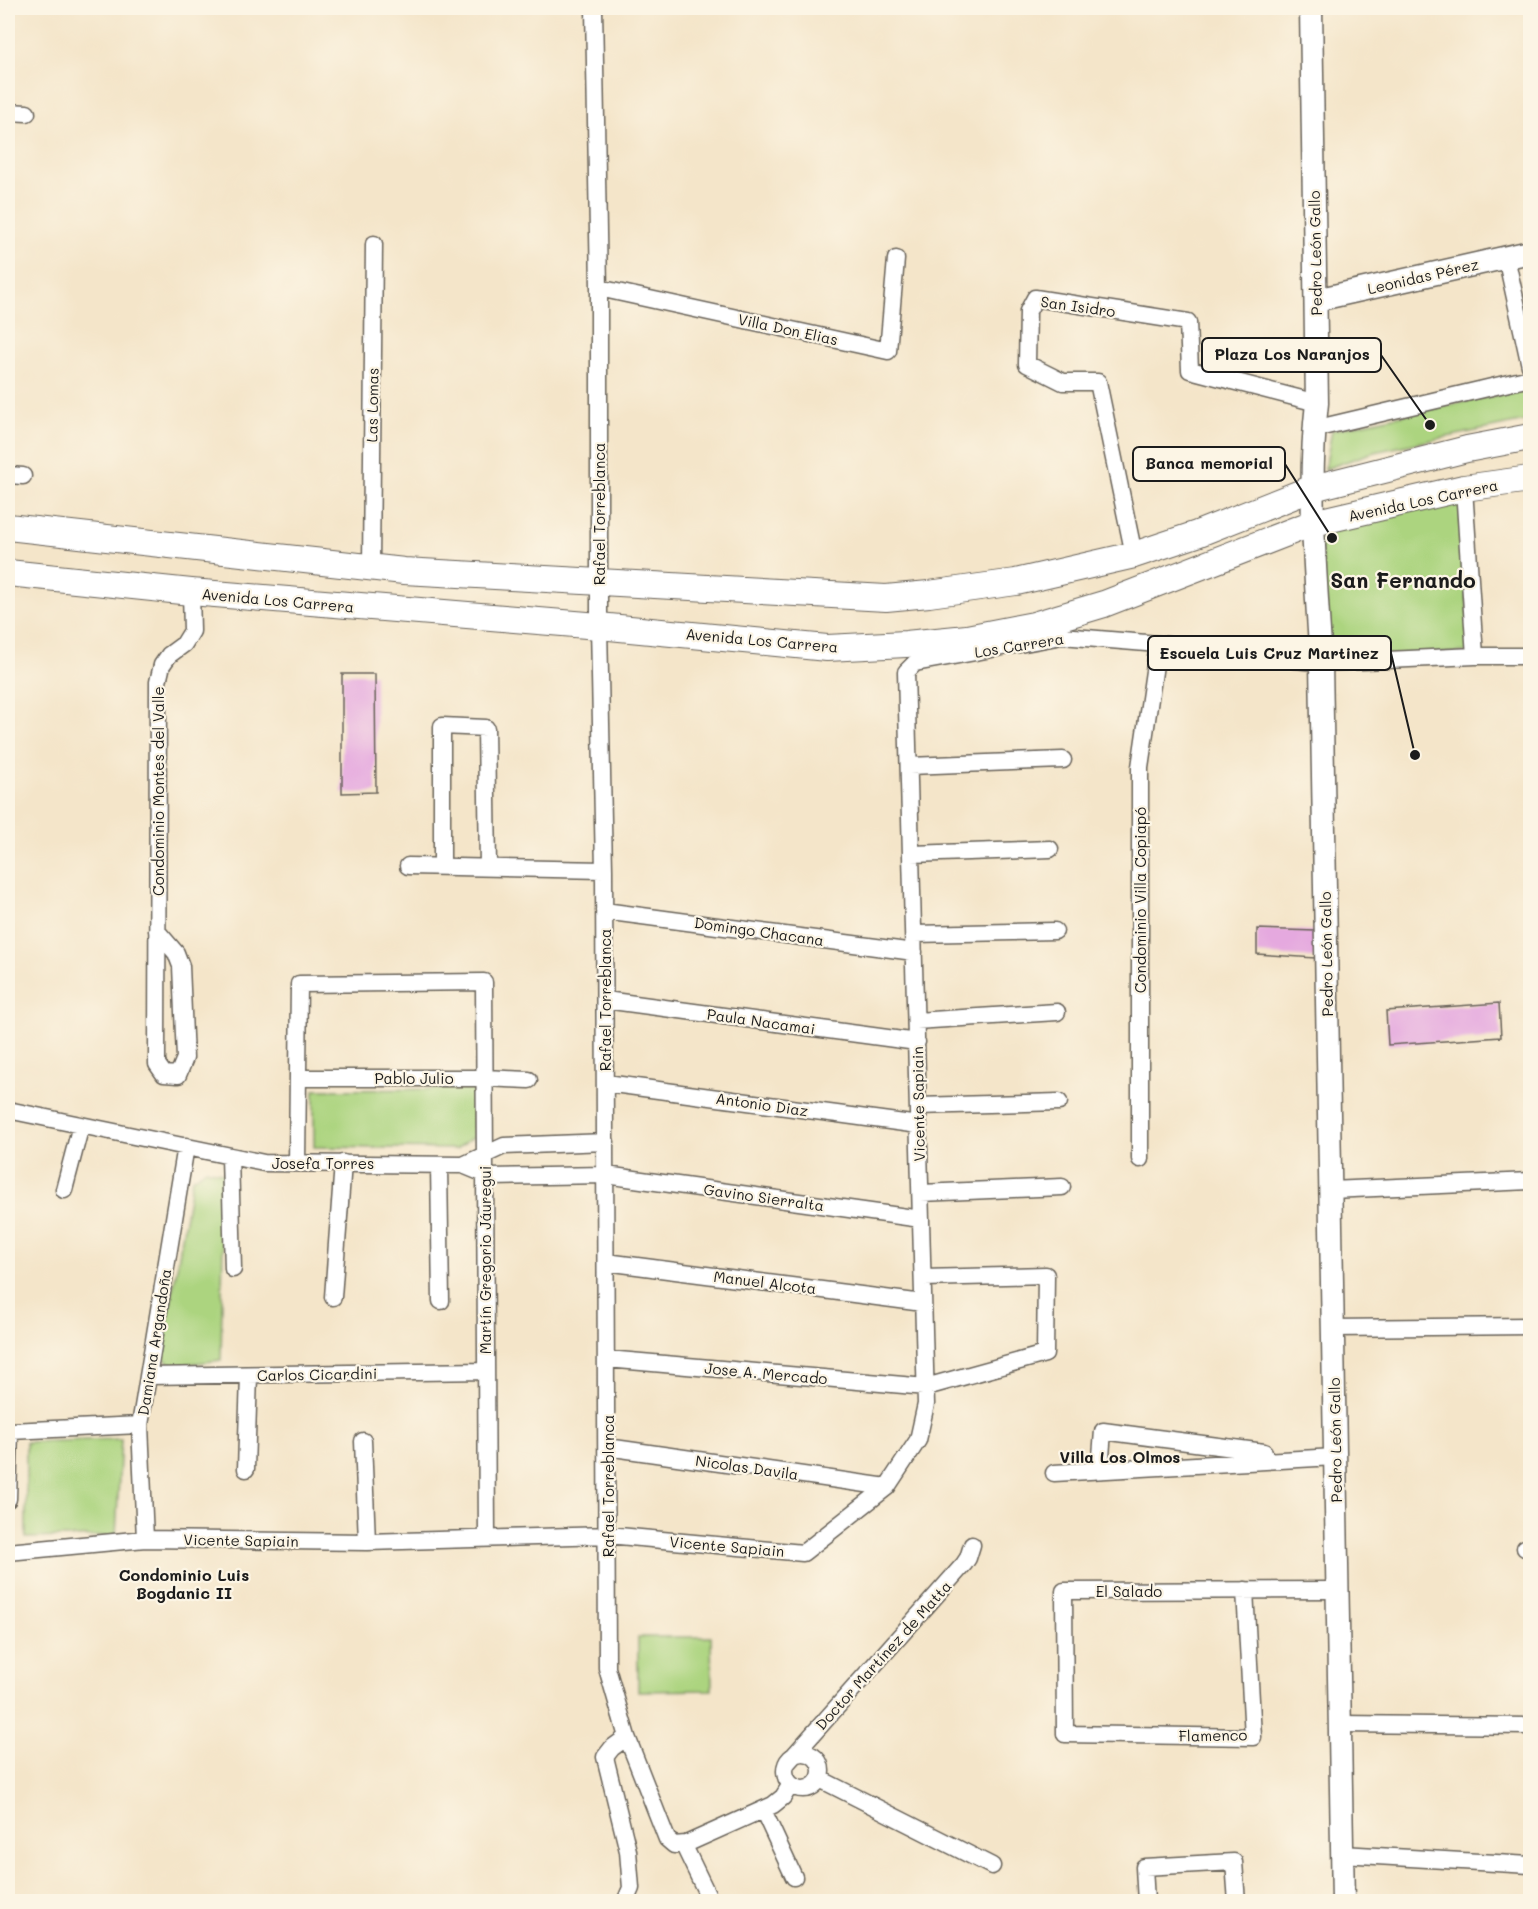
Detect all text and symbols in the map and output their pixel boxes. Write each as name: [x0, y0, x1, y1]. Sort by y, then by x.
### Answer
street label: Pedro León Gallo: [1304, 190, 1326, 316]
street label: Leonidas Pérez: [1365, 253, 1481, 299]
street label: San Isidro: [1039, 291, 1117, 321]
street label: Villa Don Elias: [736, 309, 840, 349]
callout: Plaza Los Naranjos: [1202, 338, 1381, 372]
text: Plaza Los Naranjos: [1214, 343, 1370, 364]
street label: Las Lomas: [361, 367, 383, 443]
street label: Rafael Torreblanca: [589, 443, 609, 585]
callout: Banca memorial: [1133, 447, 1285, 481]
text: Banca memorial: [1145, 452, 1273, 473]
street label: Avenida Los Carrera: [1346, 474, 1500, 526]
district label: San Fernando: [1330, 566, 1476, 593]
street label: Avenida Los Carrera: [201, 583, 355, 617]
street label: Avenida Los Carrera: [685, 623, 839, 657]
street label: Los Carrera: [973, 628, 1065, 662]
callout: Escuela Luis Cruz Martinez: [1148, 636, 1391, 670]
text: Escuela Luis Cruz Martinez: [1159, 642, 1379, 663]
street label: Condominio Montes del Valle: [148, 686, 168, 896]
street label: Condominio Villa Copiapó: [1130, 807, 1150, 993]
street label: Pedro León Gallo: [1315, 891, 1337, 1017]
street label: Domingo Chacana: [693, 912, 825, 950]
street label: Rafael Torreblanca: [595, 929, 615, 1071]
street label: Paula Nacamai: [706, 1004, 816, 1038]
street label: Vicente Sapiain: [907, 1046, 929, 1162]
street label: Pablo Julio: [374, 1068, 454, 1088]
street label: Antonio Diaz: [714, 1088, 810, 1120]
street label: Josefa Torres: [272, 1153, 374, 1173]
street label: Martín Gregorio Jáuregui: [475, 1166, 495, 1354]
street label: Gavino Sierralta: [702, 1179, 826, 1215]
street label: Manuel Alcota: [712, 1266, 818, 1298]
street label: Damiana Argandoña: [133, 1267, 175, 1417]
street label: Jose A. Mercado: [704, 1358, 828, 1388]
street label: Carlos Cicardini: [257, 1363, 377, 1385]
street label: Pedro León Gallo: [1324, 1377, 1346, 1503]
street label: Rafael Torreblanca: [598, 1415, 618, 1557]
district label: Villa Los Olmos: [1060, 1446, 1180, 1467]
street label: Nicolas Davila: [694, 1450, 800, 1484]
street label: Vicente Sapiain: [183, 1529, 299, 1551]
street label: Vicente Sapiain: [669, 1531, 785, 1561]
district label: Condominio Luis Bogdanic II: [119, 1564, 249, 1603]
street label: Doctor Martínez de Matta: [811, 1576, 955, 1734]
street label: El Salado: [1096, 1581, 1162, 1601]
street label: Flamenco: [1178, 1724, 1248, 1746]

